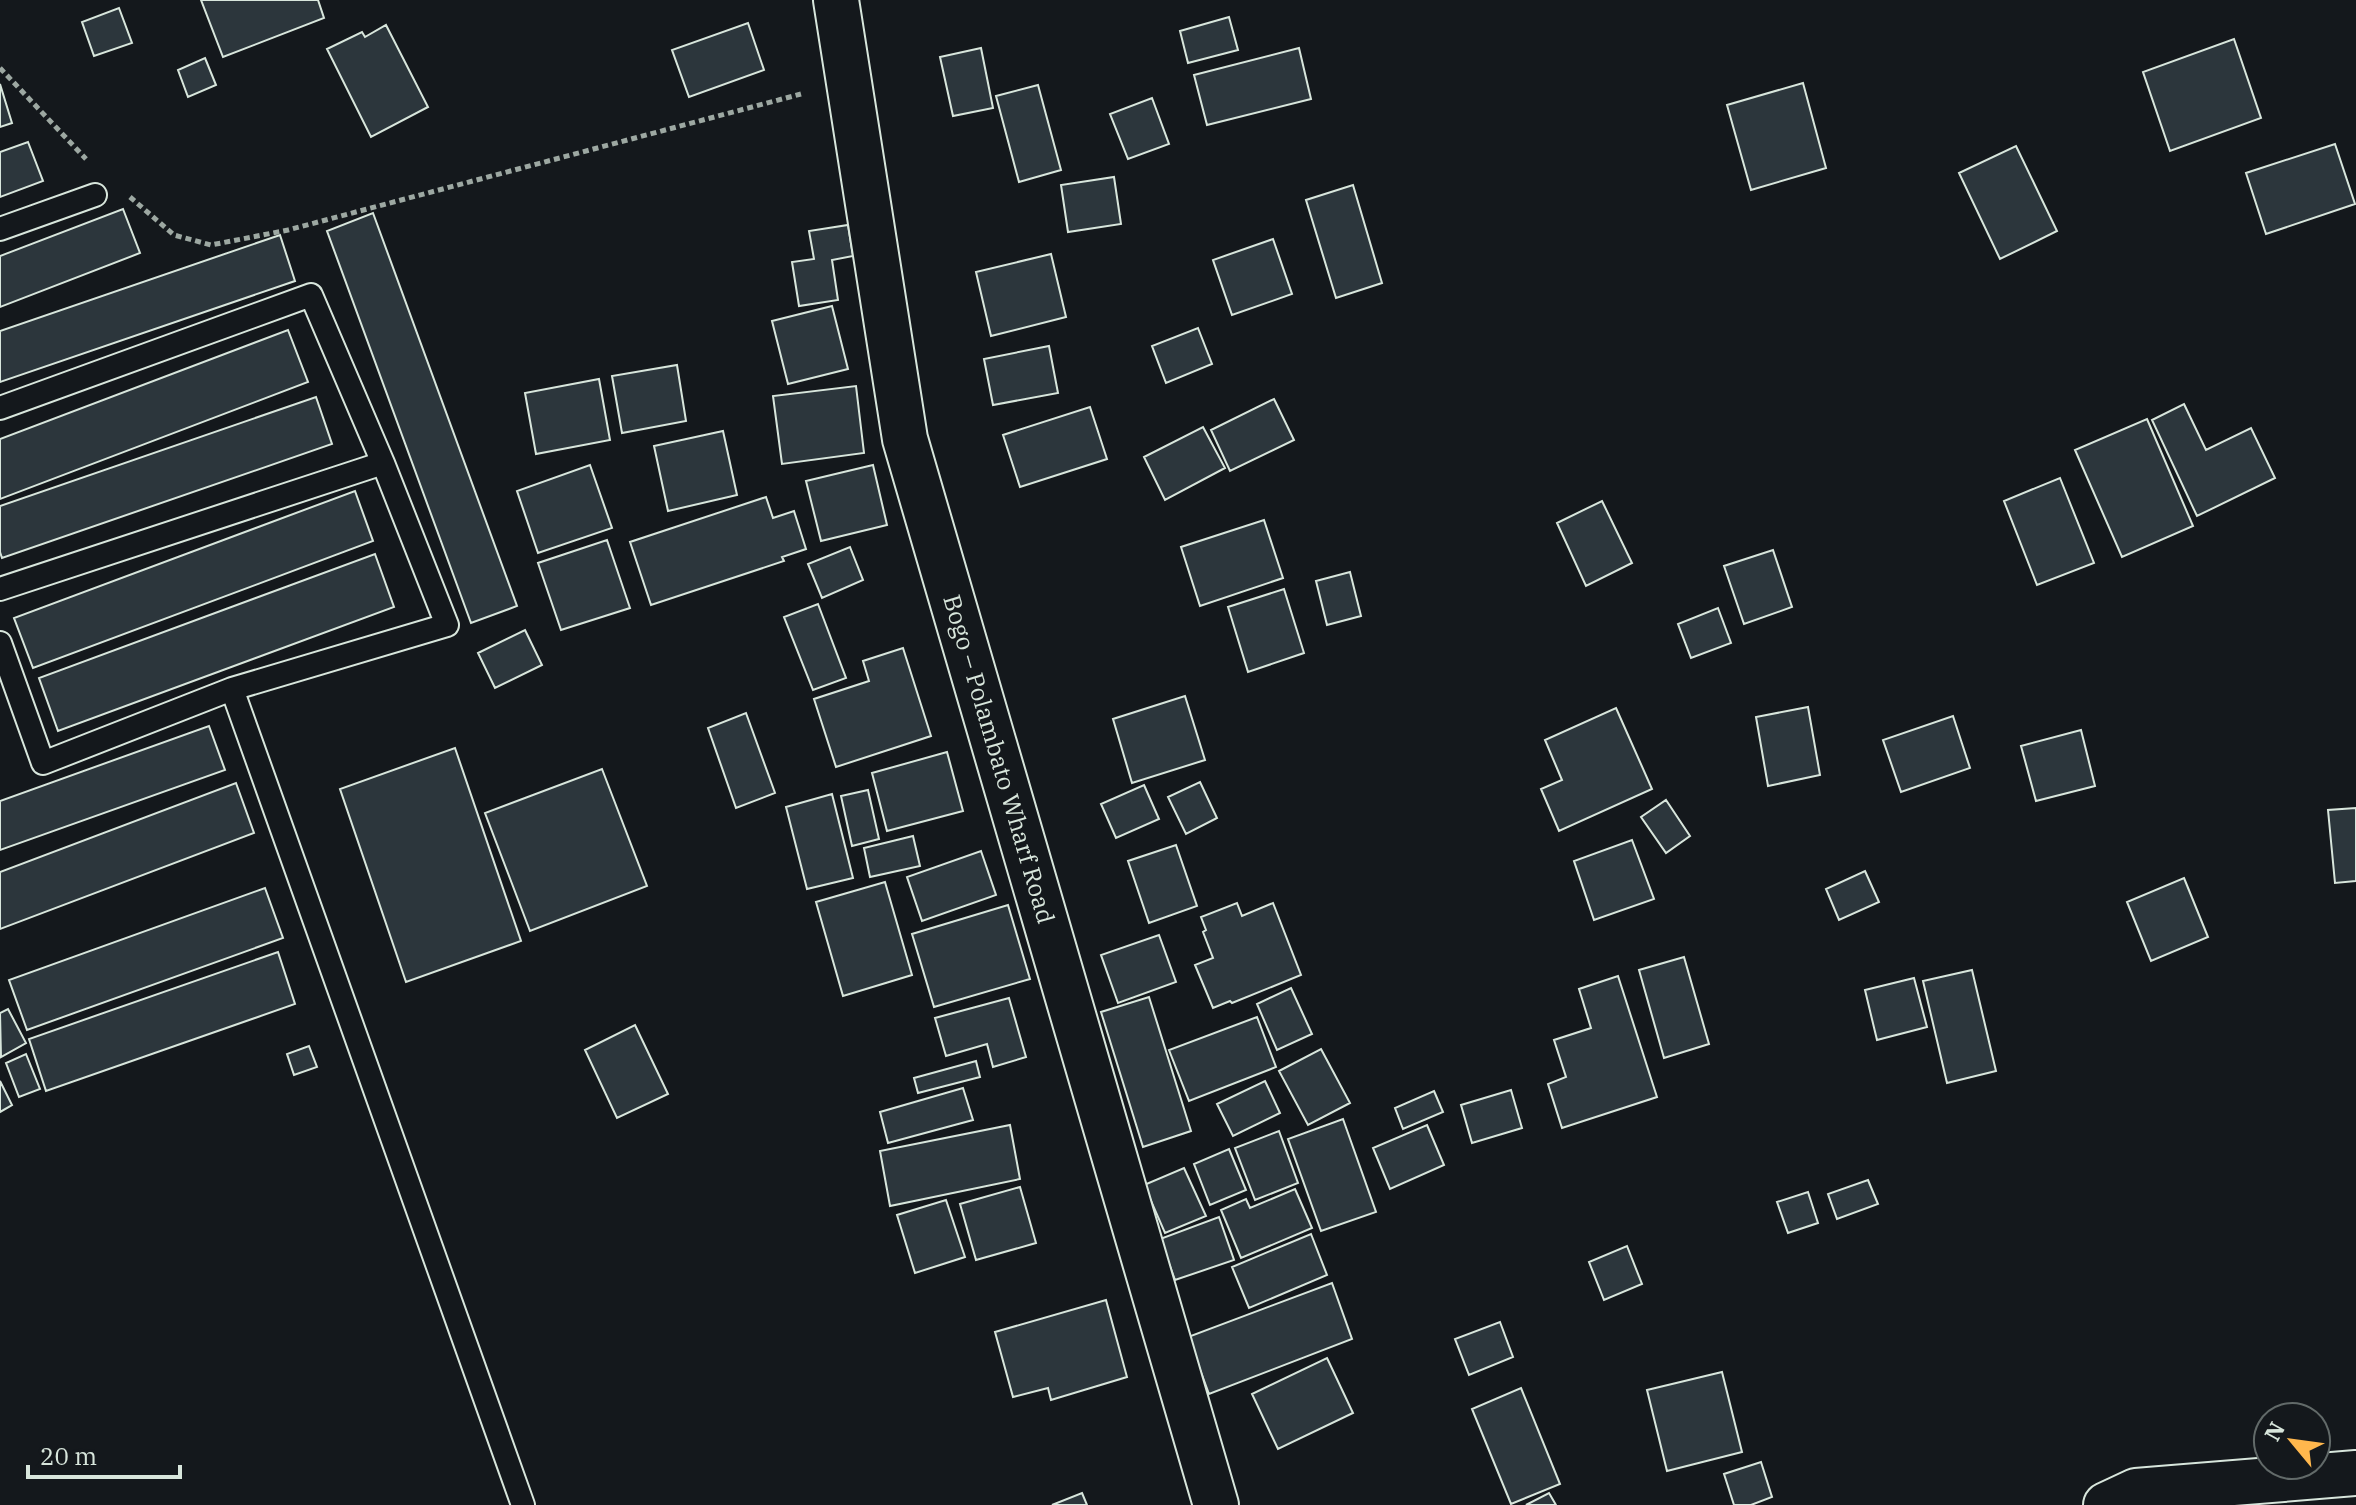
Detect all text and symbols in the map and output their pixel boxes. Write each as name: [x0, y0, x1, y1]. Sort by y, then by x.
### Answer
street label: Bogo – Polambato Wharf Road: [936, 591, 1063, 927]
north arrow: [2252, 1401, 2332, 1481]
text: N: [2257, 1416, 2291, 1446]
scale bar: [28, 1429, 180, 1479]
text: 20 m: [40, 1440, 97, 1472]

